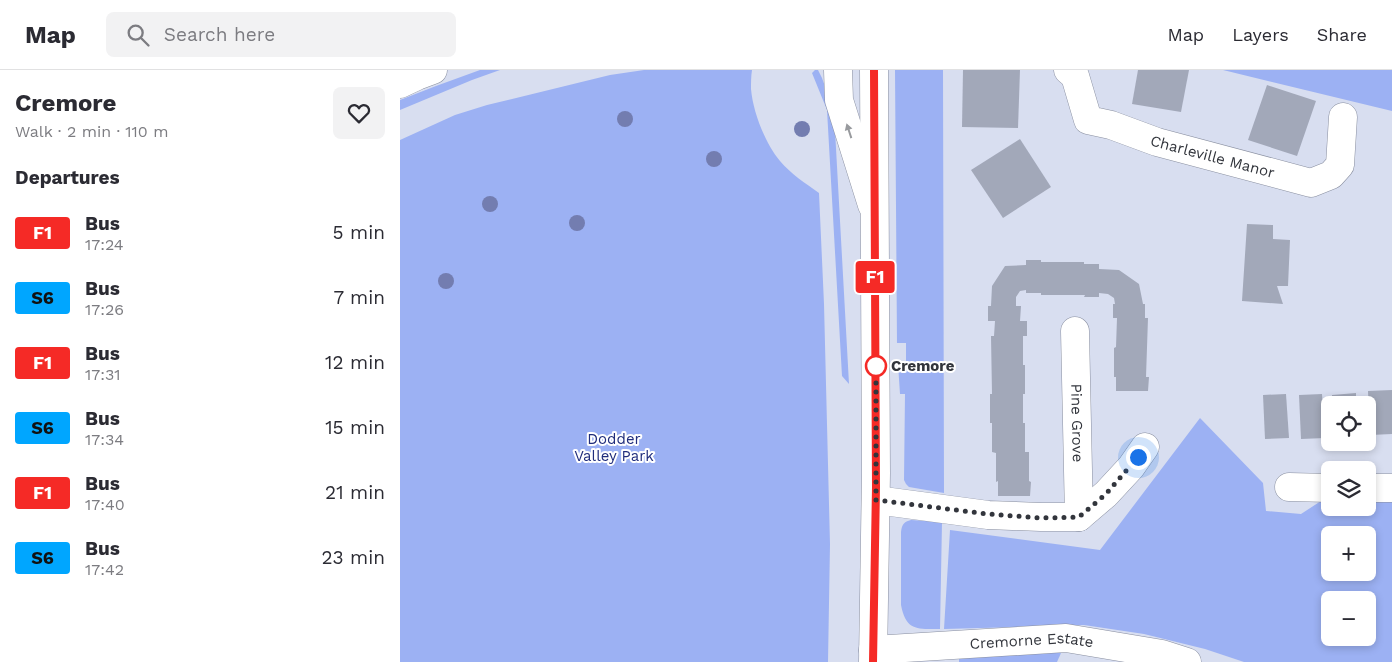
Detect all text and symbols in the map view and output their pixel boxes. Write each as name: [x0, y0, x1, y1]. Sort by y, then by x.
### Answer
search box: [106, 12, 456, 57]
text: Map: [25, 21, 76, 49]
icon: search: [124, 21, 152, 49]
text: Search here: [164, 23, 275, 46]
text: Map: [1167, 24, 1204, 45]
text: Layers: [1232, 24, 1289, 45]
text: Share: [1317, 24, 1367, 45]
button: heart: [333, 87, 385, 139]
text: Cremore: [15, 89, 116, 117]
text: Walk · 2 min · 110 m: [15, 122, 168, 141]
one-way arrow: [844, 124, 852, 139]
street label: Charleville Manor: [1148, 131, 1276, 182]
text: Departures: [15, 166, 120, 189]
text: Bus: [85, 212, 120, 235]
text: 5 min: [333, 221, 385, 244]
text: F1: [33, 222, 52, 243]
text: 17:24: [85, 235, 124, 254]
line badge: F1: [852, 261, 898, 293]
text: F1: [866, 266, 884, 287]
text: Bus: [85, 277, 120, 300]
text: 7 min: [334, 286, 385, 309]
text: S6: [31, 287, 54, 308]
text: 17:26: [85, 300, 124, 319]
text: Bus: [85, 342, 120, 365]
text: 12 min: [325, 351, 385, 374]
text: F1: [33, 352, 52, 373]
marker: Cremore: [865, 355, 887, 377]
place label: Cremore: [891, 357, 955, 375]
text: 17:31: [85, 365, 121, 384]
street label: Pine Grove: [1067, 384, 1087, 462]
map controls: [1321, 396, 1376, 646]
button: locate: [1321, 396, 1376, 451]
text: Bus: [85, 407, 120, 430]
text: 15 min: [325, 416, 385, 439]
text: S6: [31, 417, 54, 438]
text: 17:34: [85, 430, 124, 449]
park label: Dodder Valley Park: [574, 430, 654, 465]
your location: [1126, 445, 1151, 470]
button: layers: [1321, 461, 1376, 516]
text: Bus: [85, 472, 120, 495]
text: 21 min: [325, 481, 385, 504]
text: F1: [33, 482, 52, 503]
text: 17:40: [85, 495, 125, 514]
button: +: [1321, 526, 1376, 581]
text: Bus: [85, 537, 120, 560]
text: 23 min: [321, 546, 385, 569]
text: S6: [31, 547, 54, 568]
text: 17:42: [85, 560, 124, 579]
button: −: [1321, 591, 1376, 646]
street label: Cremorne Estate: [969, 629, 1095, 653]

